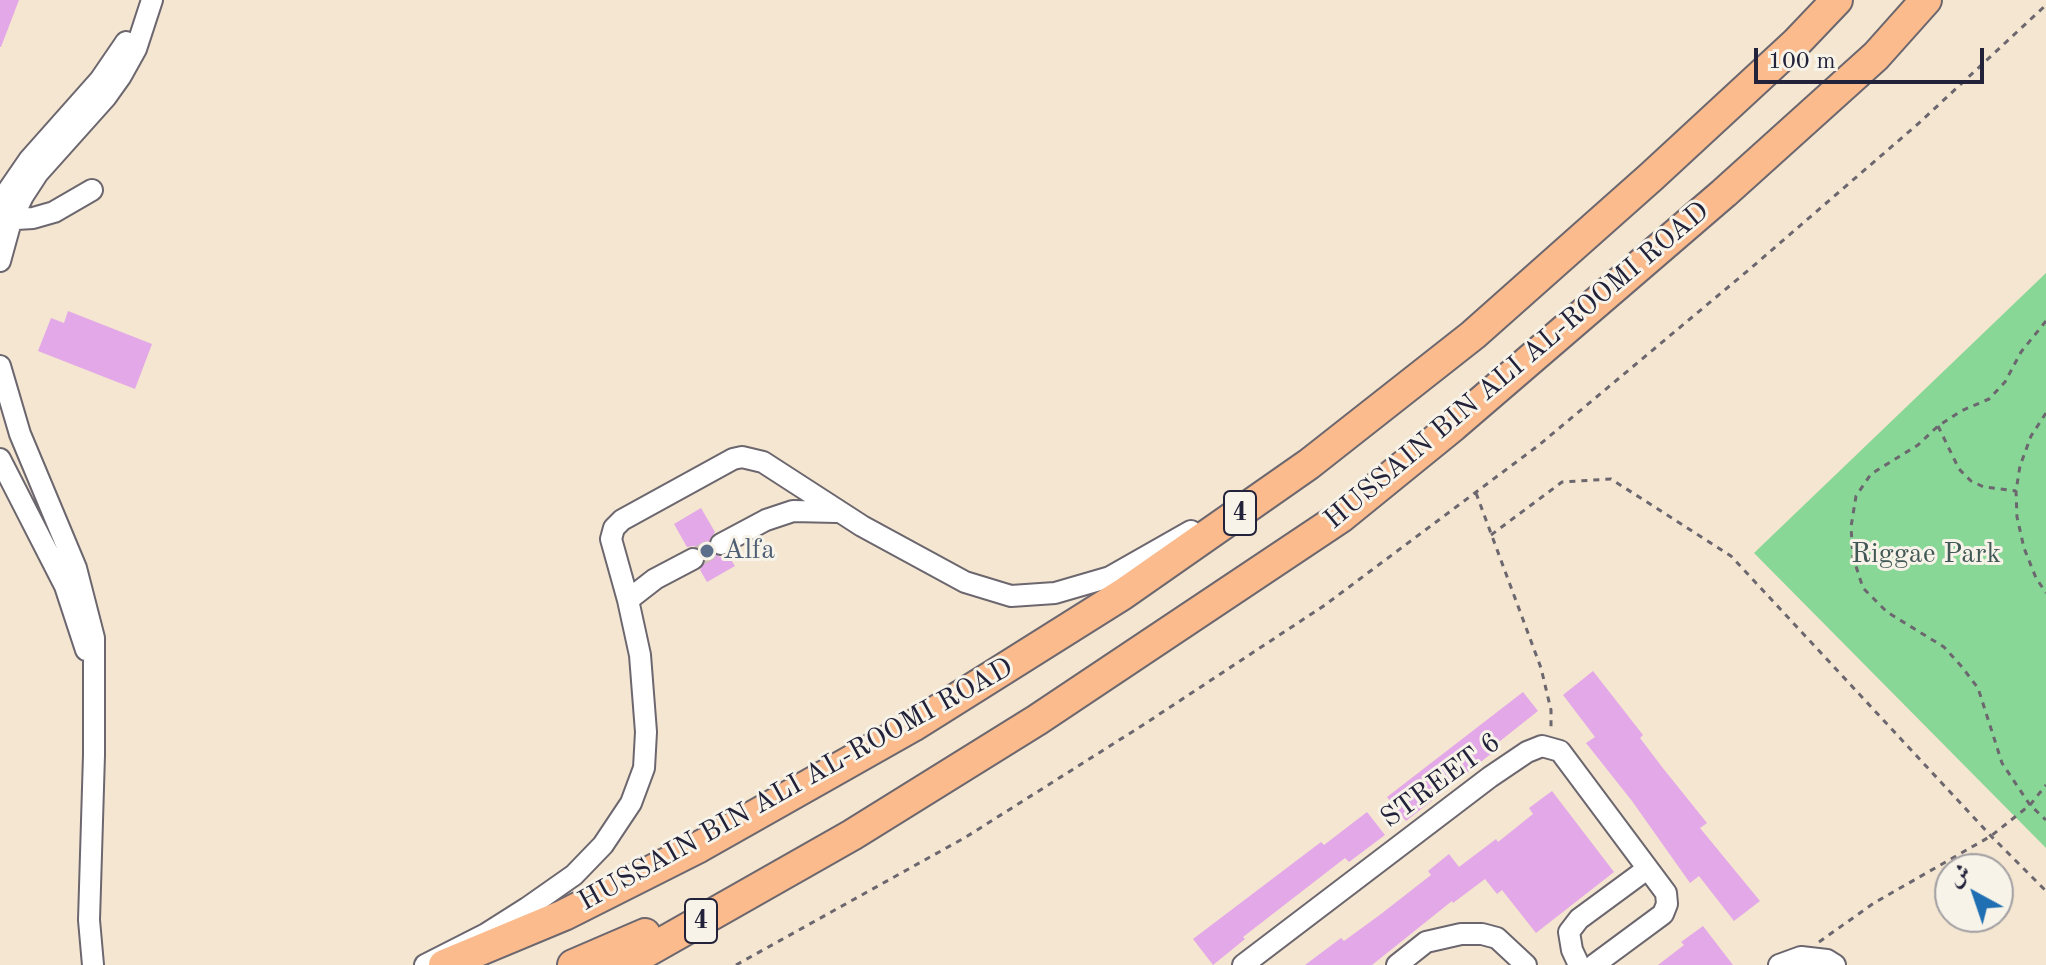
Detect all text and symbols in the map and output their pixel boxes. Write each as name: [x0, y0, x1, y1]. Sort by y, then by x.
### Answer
scale bar: [1758, 32, 1988, 82]
text: 100 m: [1768, 50, 1836, 74]
street label: HUSSAIN BIN ALI AL-ROOMI ROAD: [1318, 195, 1716, 537]
road number: 4: [1224, 491, 1256, 535]
place label: Alfa: [723, 534, 775, 568]
park label: Riggae Park: [1851, 538, 2001, 572]
marker: Alfa: [698, 542, 716, 560]
street label: HUSSAIN BIN ALI AL-ROOMI ROAD: [573, 651, 1019, 919]
street label: STREET 6: [1374, 726, 1508, 836]
north arrow: [1934, 853, 2014, 933]
text: ش: [1944, 861, 1975, 892]
road number: 4: [685, 899, 717, 943]

